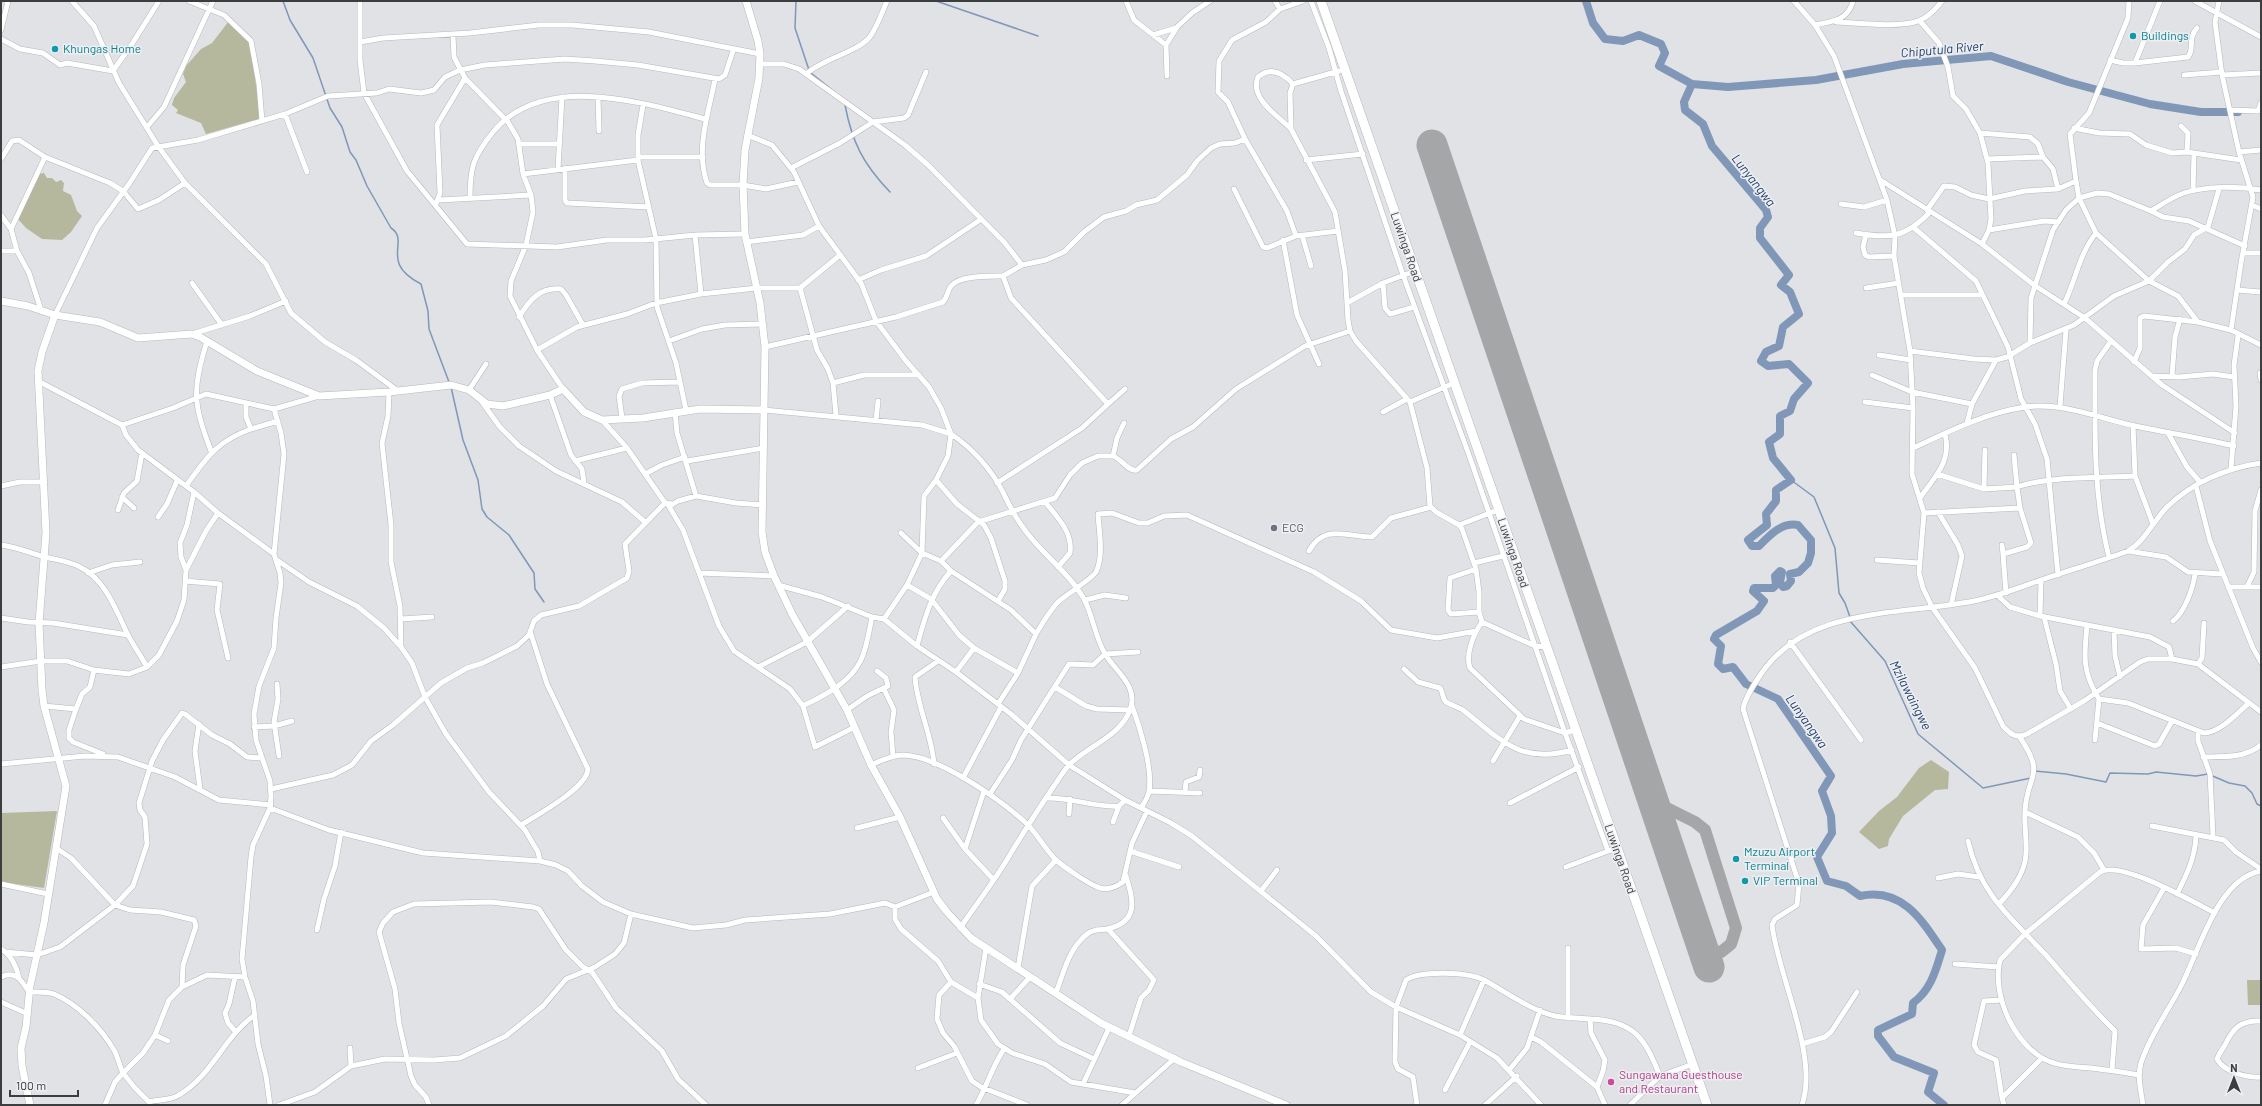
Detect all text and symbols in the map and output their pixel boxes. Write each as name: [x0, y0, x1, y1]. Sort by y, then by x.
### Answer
place label: Buildings: [2141, 28, 2189, 42]
marker: Buildings: [2128, 31, 2138, 41]
water label: Chiputula River: [1900, 37, 1984, 61]
place label: Khungas Home: [63, 41, 141, 55]
marker: Khungas Home: [50, 44, 60, 54]
water label: Lunyangwa: [1729, 151, 1780, 210]
street label: Luwinga Road: [1388, 210, 1425, 283]
street label: Luwinga Road: [1495, 516, 1532, 589]
place label: ECG: [1282, 520, 1304, 534]
marker: ECG: [1269, 523, 1279, 533]
water label: Mzilawaingwe: [1887, 658, 1935, 733]
water label: Lunyangwa: [1783, 691, 1831, 751]
street label: Luwinga Road: [1602, 822, 1639, 895]
place label: Mzuzu Airport Terminal: [1744, 844, 1815, 872]
marker: Mzuzu Airport Terminal: [1731, 854, 1741, 864]
place label: VIP Terminal: [1753, 873, 1818, 887]
marker: VIP Terminal: [1740, 876, 1750, 886]
north arrow: [2214, 1058, 2254, 1098]
text: N: [2230, 1061, 2238, 1074]
place label: Sungawana Guesthouse and Restaurant: [1619, 1067, 1743, 1095]
scale bar: [10, 1072, 78, 1098]
marker: Sungawana Guesthouse and Restaurant: [1606, 1077, 1616, 1087]
text: 100 m: [16, 1078, 46, 1092]

